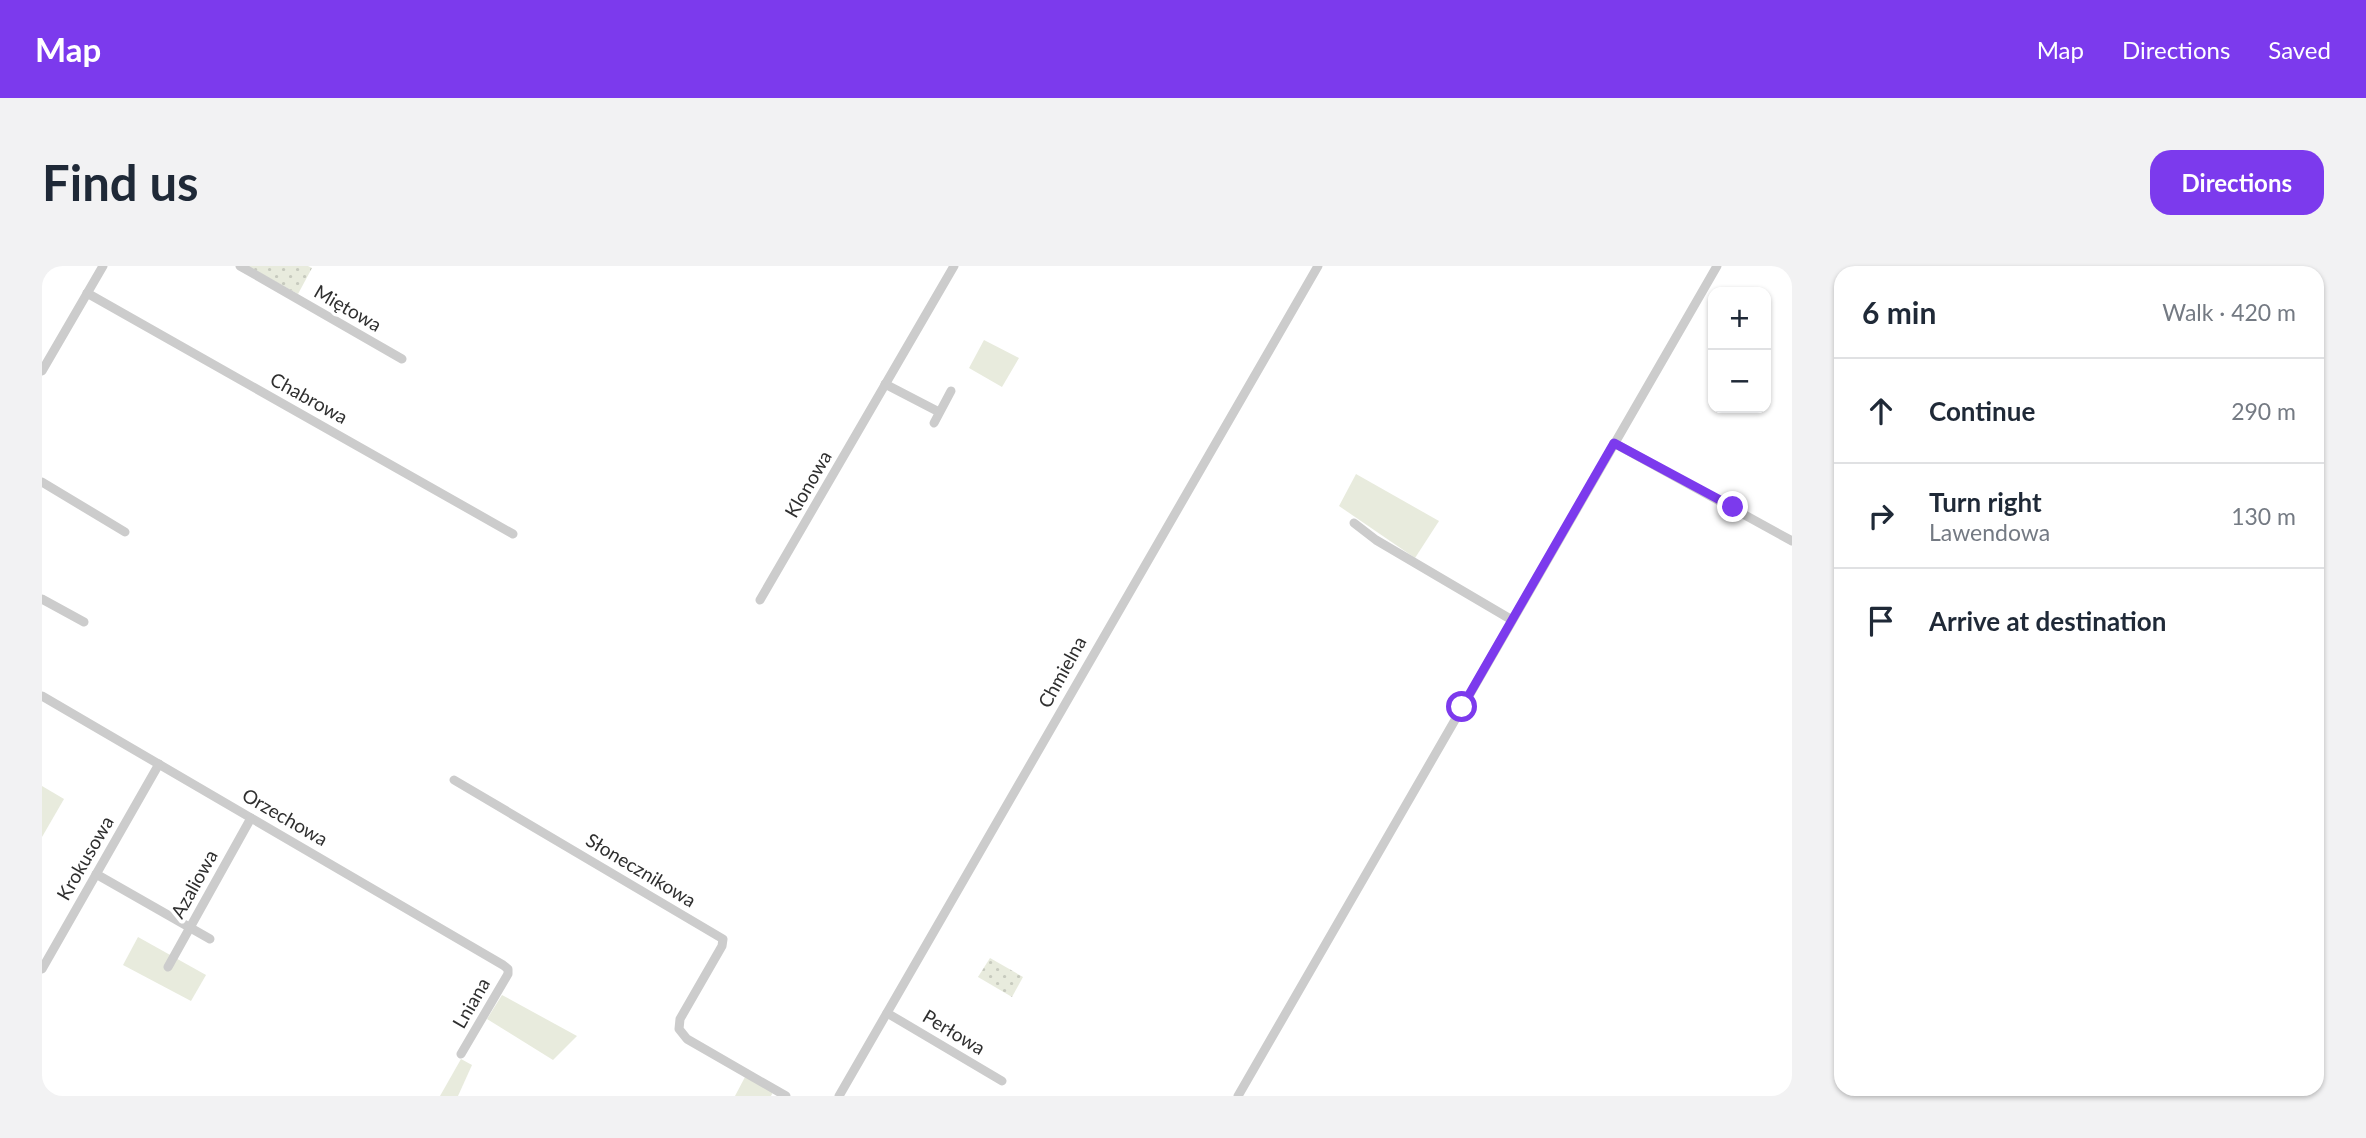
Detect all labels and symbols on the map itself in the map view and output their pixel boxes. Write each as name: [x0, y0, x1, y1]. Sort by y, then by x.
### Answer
street label: Miętowa: [311, 279, 386, 336]
street label: Chabrowa: [267, 367, 352, 428]
street label: Klonowa: [779, 446, 836, 521]
route end: [1717, 491, 1748, 522]
street label: Chmielna: [1033, 632, 1091, 711]
route start: [1446, 691, 1477, 722]
street label: Orzechowa: [238, 783, 332, 850]
street label: Krokusowa: [51, 812, 118, 904]
street label: Słonecznikowa: [582, 828, 700, 911]
street label: Azaliowa: [165, 845, 222, 922]
street label: Lniana: [447, 973, 494, 1032]
street label: Perłowa: [919, 1004, 990, 1059]

